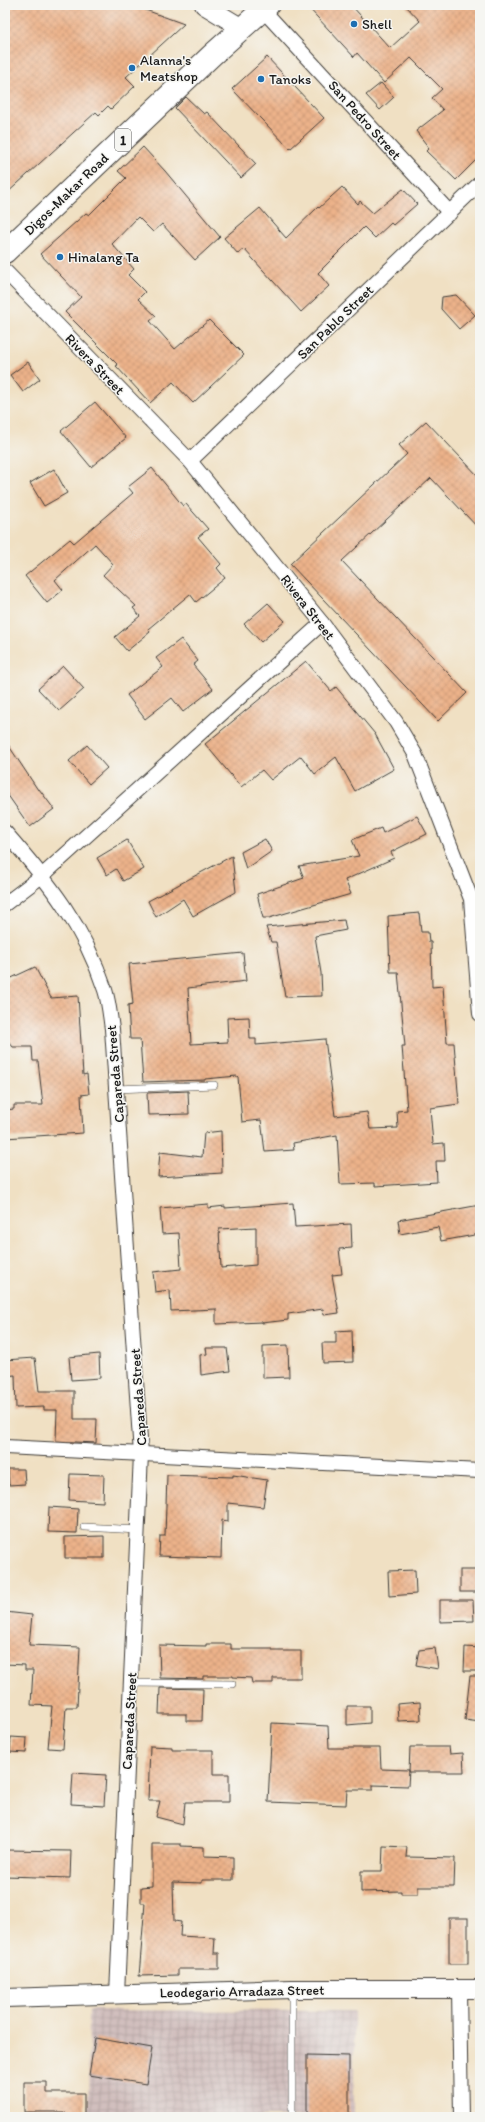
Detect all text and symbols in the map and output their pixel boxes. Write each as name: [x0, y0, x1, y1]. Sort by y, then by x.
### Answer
place label: Shell: [362, 16, 392, 33]
marker: Shell: [349, 19, 359, 29]
place label: Alanna's Meatshop: [140, 52, 198, 85]
marker: Alanna's Meatshop: [127, 63, 137, 73]
place label: Tanoks: [269, 71, 311, 88]
marker: Tanoks: [256, 74, 266, 84]
street label: San Pedro Street: [324, 77, 405, 164]
road number: 1: [115, 129, 131, 151]
street label: Digos-Makar Road: [20, 149, 113, 239]
place label: Hinalang Ta: [68, 249, 140, 266]
marker: Hinalang Ta: [55, 252, 65, 262]
street label: San Pablo Street: [294, 282, 377, 363]
street label: Rivera Street: [61, 330, 128, 398]
street label: Rivera Street: [277, 571, 338, 643]
street label: Capareda Street: [103, 1025, 128, 1123]
street label: Capareda Street: [127, 1348, 150, 1446]
street label: Capareda Street: [118, 1672, 141, 1770]
street label: Leodegario Arradaza Street: [159, 1982, 325, 2001]

